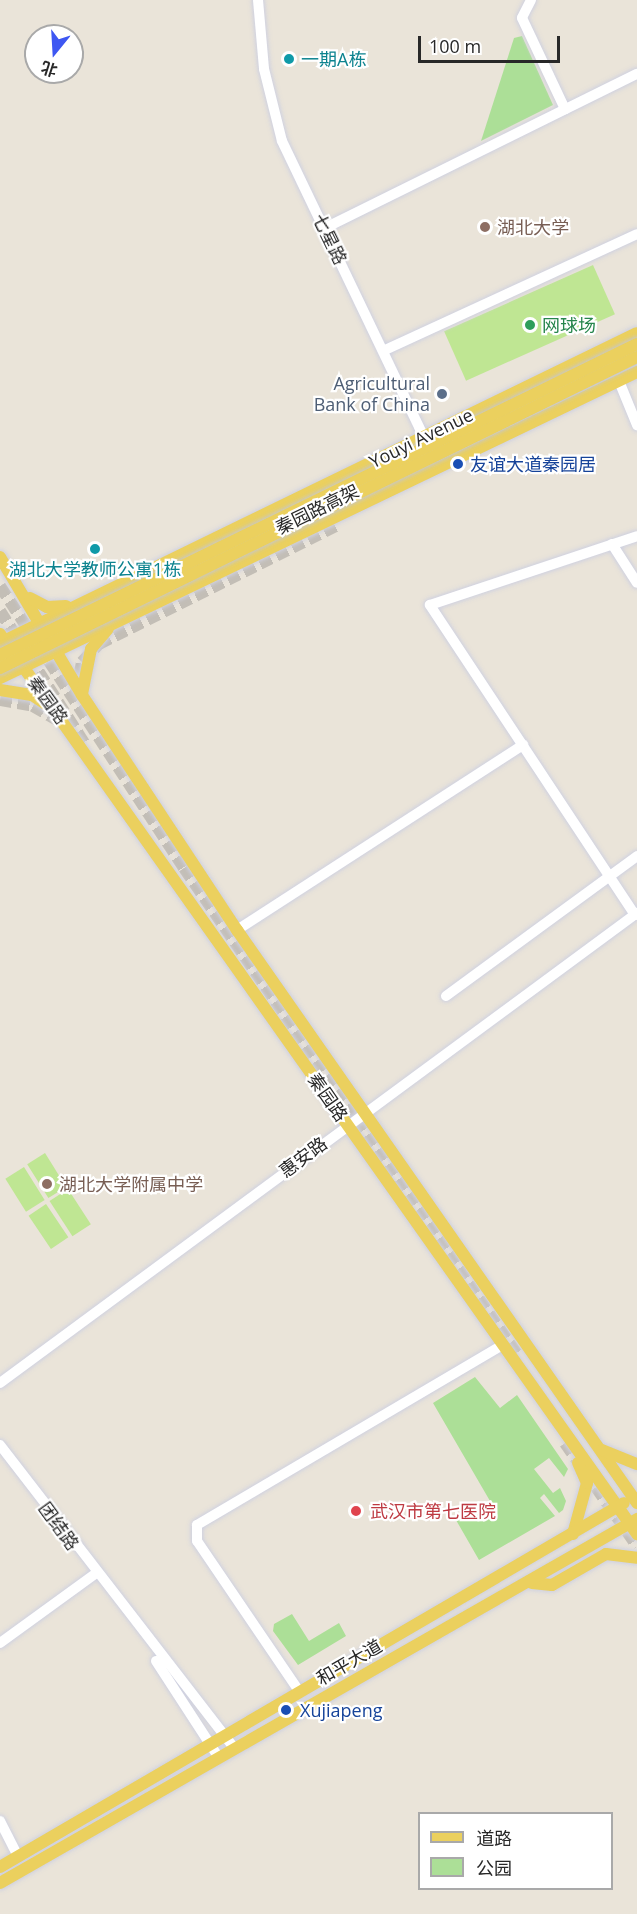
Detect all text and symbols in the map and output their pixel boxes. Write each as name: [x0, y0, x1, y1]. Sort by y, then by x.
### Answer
north arrow: [24, 24, 84, 84]
scale bar: [421, 24, 564, 62]
text: 100 m: [429, 34, 481, 58]
place label: 一期A栋: [301, 48, 366, 70]
marker: 一期A栋: [282, 52, 296, 66]
text: 北: [38, 56, 60, 82]
street label: 七星路: [308, 210, 352, 268]
place label: 湖北大学: [497, 216, 569, 238]
marker: 湖北大学: [478, 220, 492, 234]
place label: 网球场: [542, 314, 596, 336]
marker: 网球场: [523, 318, 537, 332]
place label: Agricultural Bank of China: [314, 373, 430, 416]
marker: Agricultural Bank of China: [435, 387, 449, 401]
street label: Youyi Avenue: [366, 404, 476, 472]
place label: 友谊大道秦园居: [470, 453, 596, 475]
marker: 友谊大道秦园居: [451, 457, 465, 471]
street label: 秦园路高架: [272, 480, 362, 538]
marker: 湖北大学教师公寓1栋: [88, 542, 102, 556]
place label: 湖北大学教师公寓1栋: [9, 558, 181, 580]
street label: 秦园路: [23, 672, 73, 728]
street label: 秦园路: [304, 1069, 352, 1125]
street label: 惠安路: [275, 1132, 331, 1182]
place label: 湖北大学附属中学: [59, 1173, 203, 1195]
marker: 湖北大学附属中学: [40, 1177, 54, 1191]
street label: 团结路: [34, 1498, 84, 1554]
place label: 武汉市第七医院: [370, 1500, 496, 1522]
marker: 武汉市第七医院: [347, 1502, 365, 1520]
street label: 和平大道: [312, 1635, 386, 1689]
place label: Xujiapeng: [300, 1699, 382, 1721]
marker: Xujiapeng: [277, 1701, 295, 1719]
legend: [418, 1812, 613, 1890]
text: 道路: [476, 1826, 512, 1850]
text: 公园: [476, 1856, 512, 1880]

